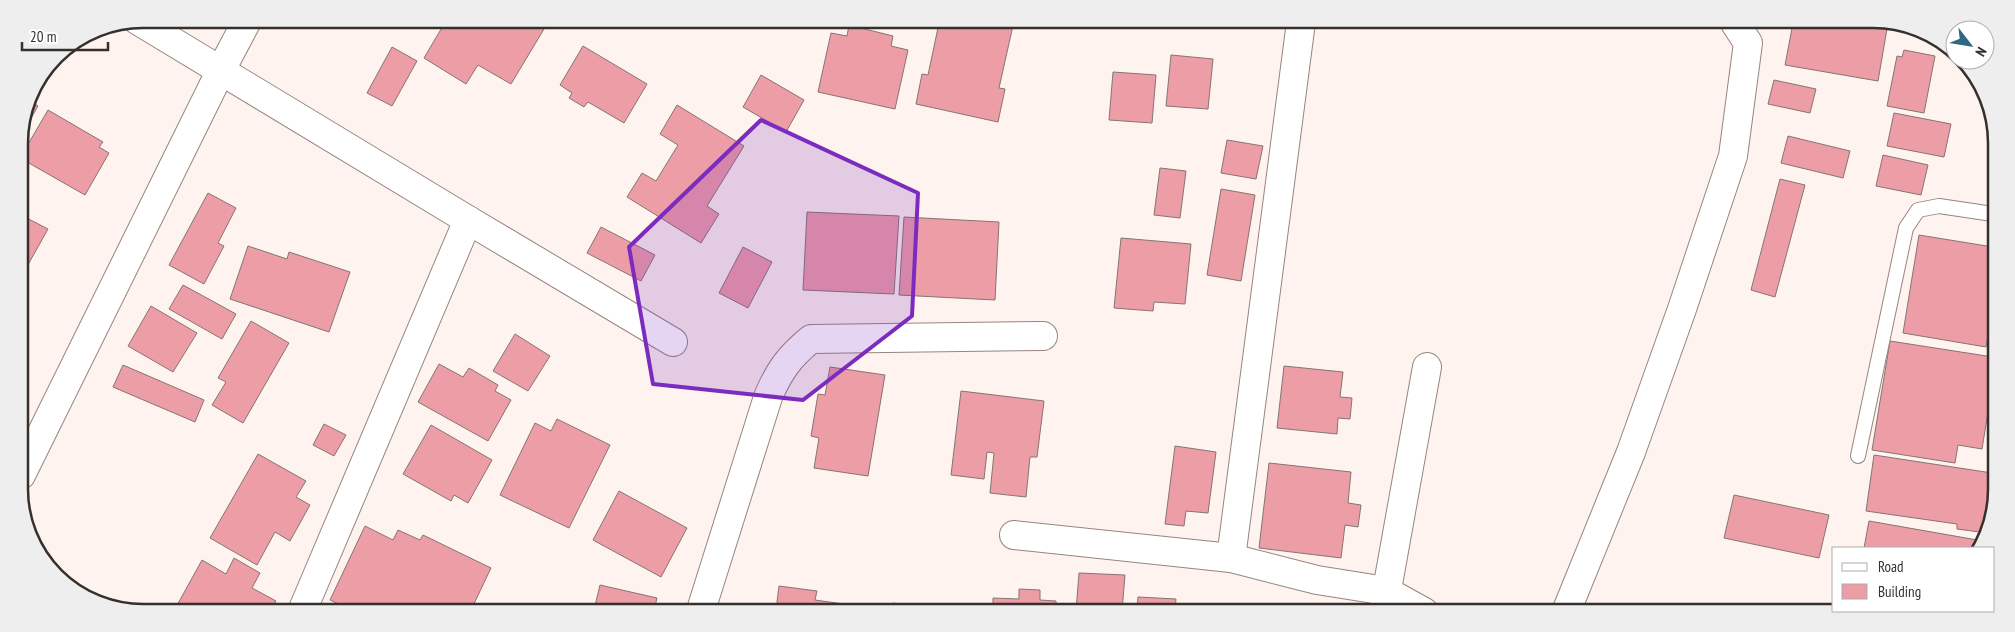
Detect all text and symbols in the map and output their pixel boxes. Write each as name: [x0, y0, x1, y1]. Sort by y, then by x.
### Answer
scale bar: [22, 20, 109, 52]
north arrow: [1945, 20, 1995, 70]
text: 20 m: [30, 27, 56, 46]
text: N: [1971, 44, 1991, 60]
legend: [1832, 547, 1995, 612]
text: Road: [1878, 557, 1904, 576]
text: Building: [1878, 582, 1921, 601]

